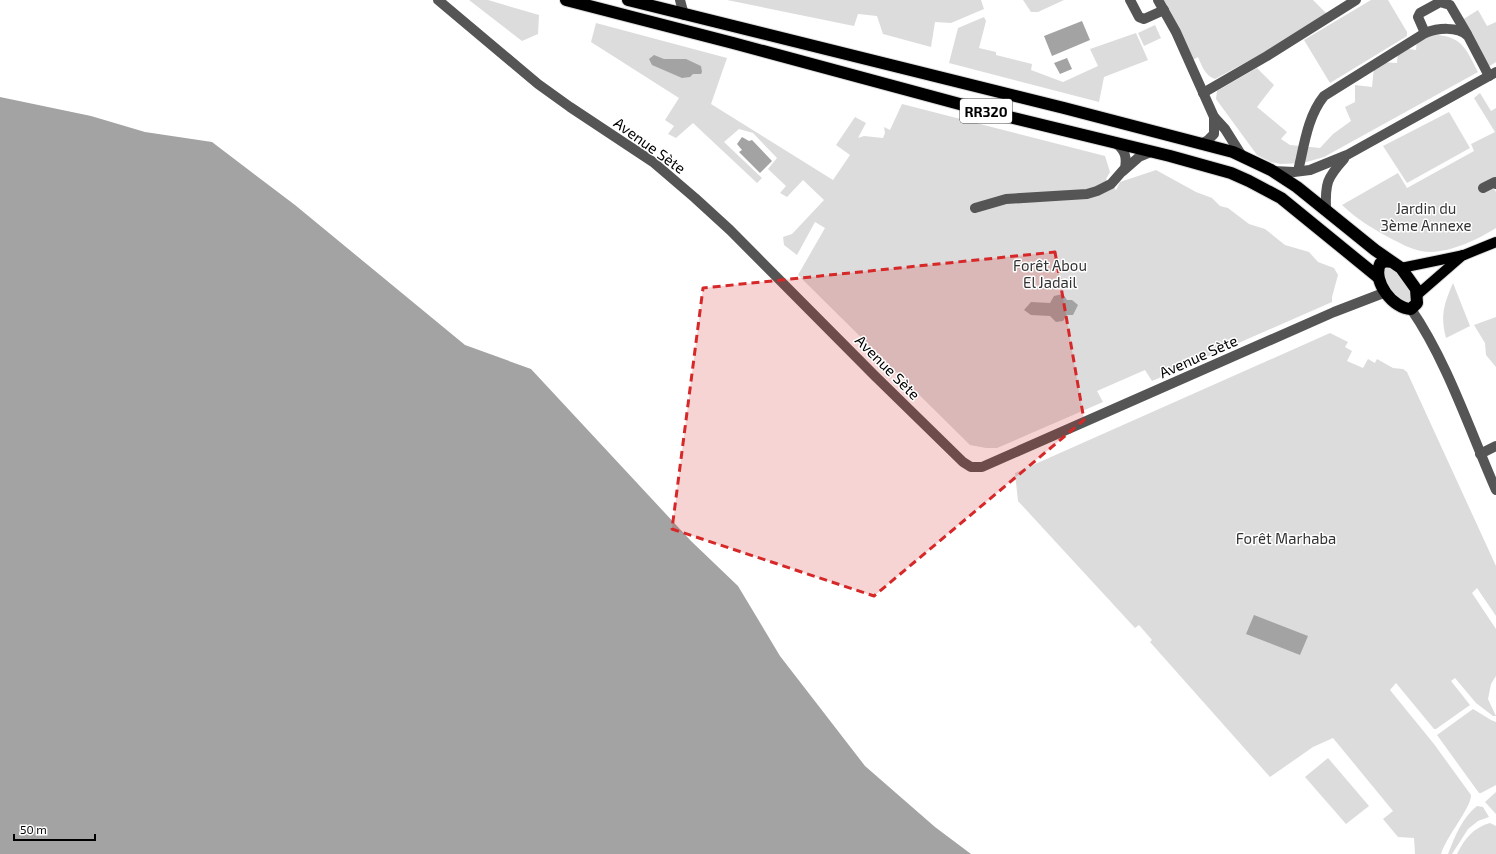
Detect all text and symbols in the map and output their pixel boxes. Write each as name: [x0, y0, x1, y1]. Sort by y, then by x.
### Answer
road number: RR320: [960, 99, 1012, 123]
street label: Avenue Sète: [611, 113, 689, 177]
park label: Jardin du 3ème Annexe: [1380, 199, 1472, 234]
park label: Forêt Abou El Jadail: [1013, 256, 1087, 291]
street label: Avenue Sète: [852, 331, 924, 403]
street label: Avenue Sète: [1156, 331, 1240, 381]
park label: Forêt Marhaba: [1236, 529, 1336, 547]
scale bar: [14, 816, 95, 842]
text: 50 m: [20, 822, 47, 836]

